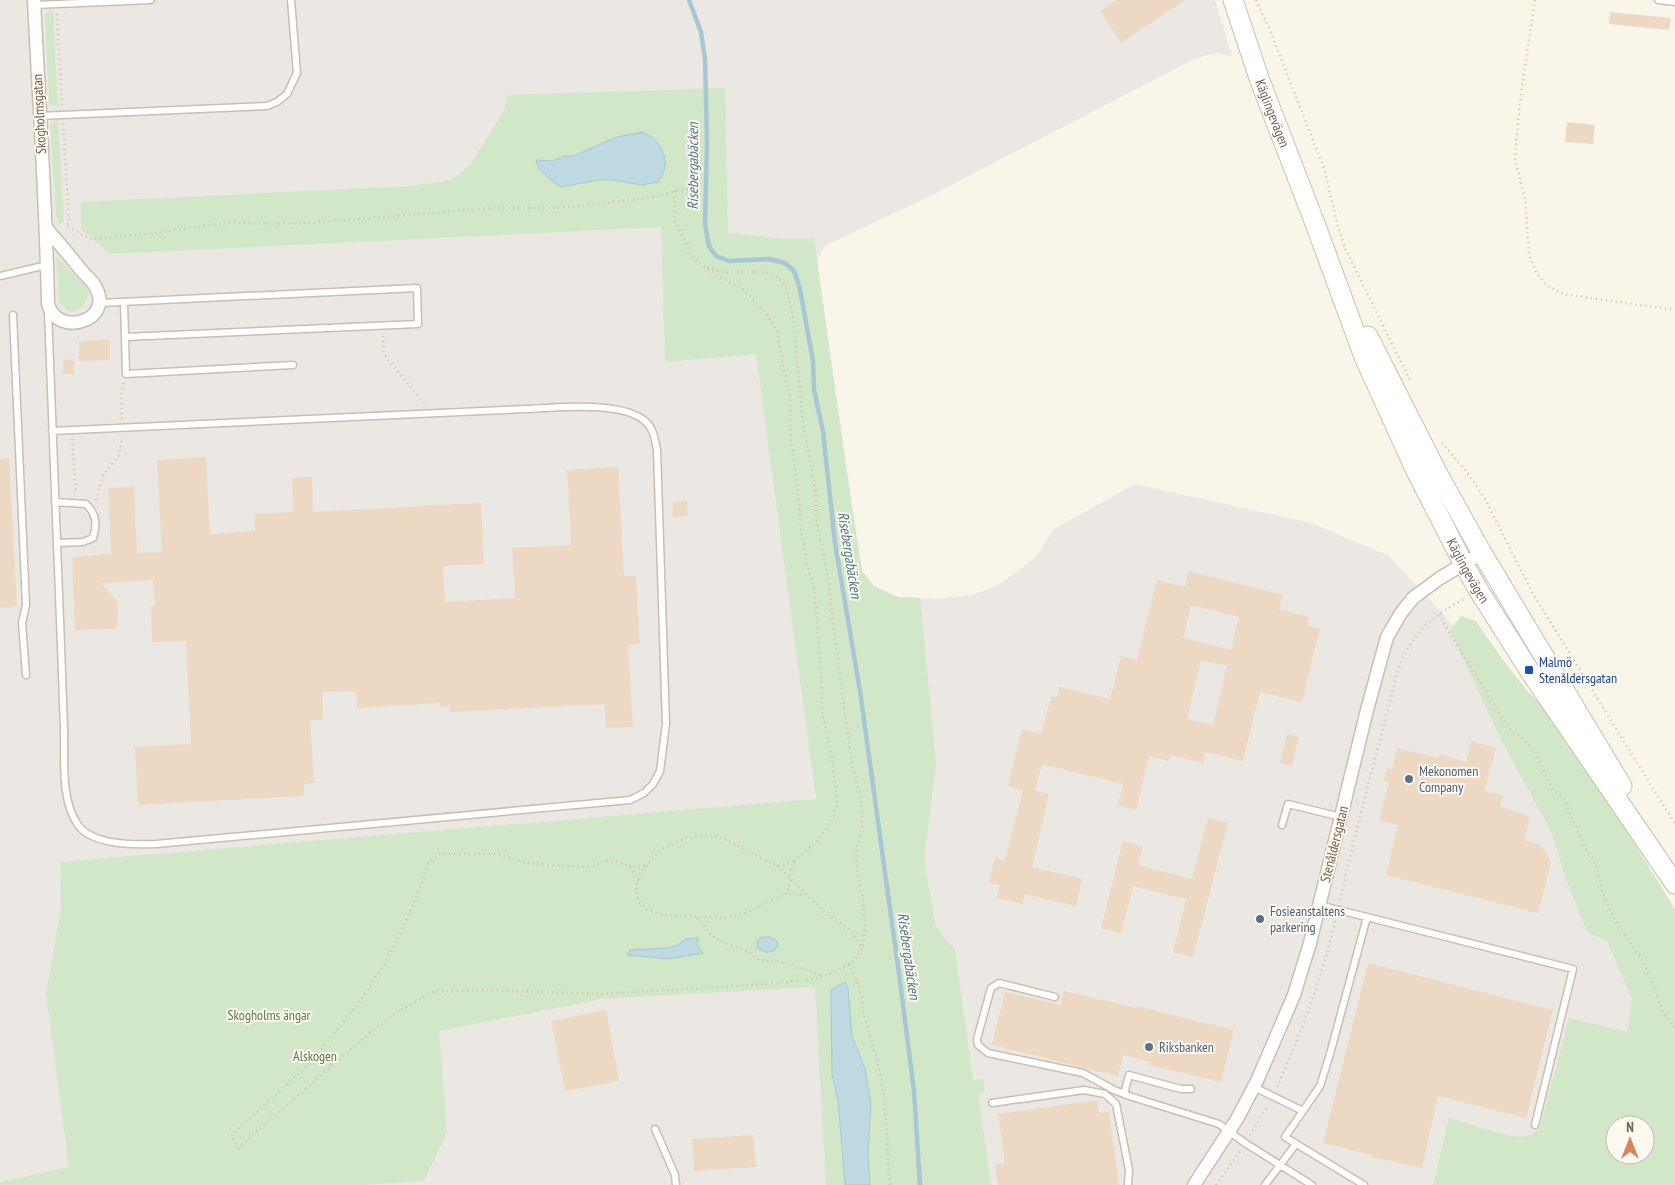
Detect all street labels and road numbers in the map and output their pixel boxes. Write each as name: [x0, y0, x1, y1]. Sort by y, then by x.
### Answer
street label: Skogholmsgatan: [28, 74, 50, 154]
street label: Käglingevägen: [1251, 77, 1294, 150]
street label: Käglingevägen: [1443, 535, 1493, 607]
street label: Stenåldersgatan: [1316, 804, 1352, 884]

